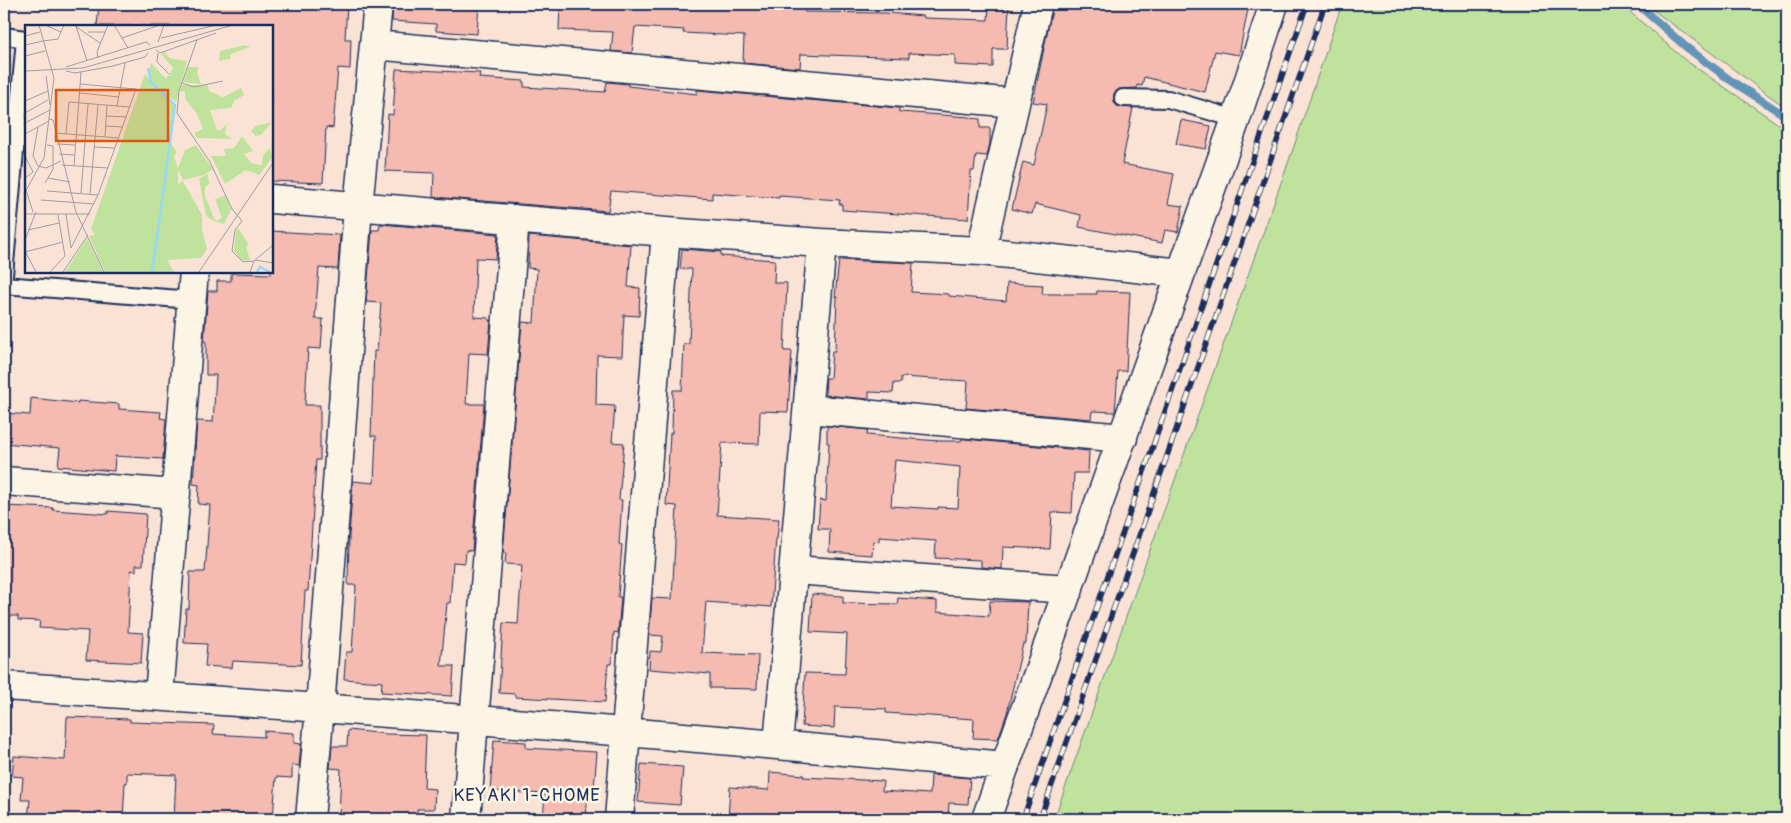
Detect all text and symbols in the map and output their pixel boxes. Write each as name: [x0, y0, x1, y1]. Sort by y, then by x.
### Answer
inset map: [25, 25, 272, 272]
district label: KEYAKI 1-CHOME: [453, 784, 601, 807]

